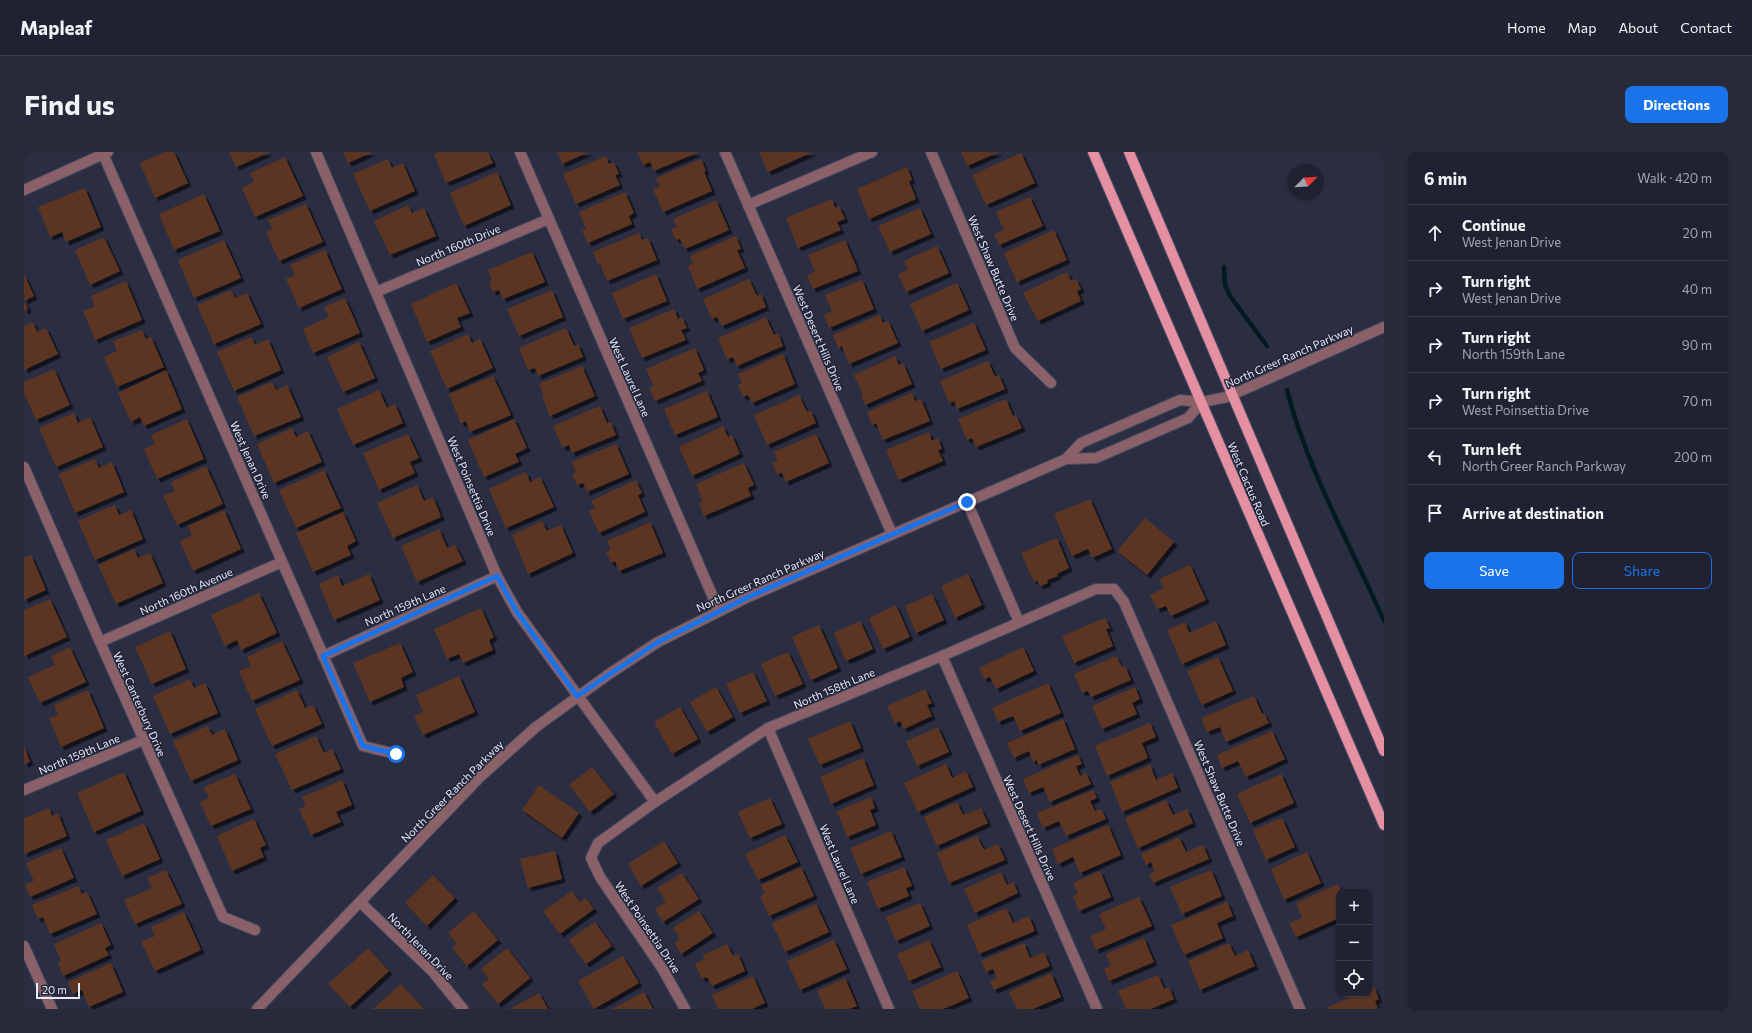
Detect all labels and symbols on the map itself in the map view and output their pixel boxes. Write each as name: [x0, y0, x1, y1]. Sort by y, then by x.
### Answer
north arrow: [1288, 164, 1324, 200]
street label: West Shaw Butte Drive: [966, 213, 1022, 323]
street label: North 160th Drive: [414, 221, 502, 269]
street label: West Desert Hills Drive: [791, 283, 847, 393]
street label: North Greer Ranch Parkway: [1223, 322, 1355, 390]
street label: West Laurel Lane: [607, 335, 653, 419]
street label: West Jenan Drive: [227, 419, 274, 502]
street label: West Poinsettia Drive: [445, 434, 499, 538]
street label: West Cactus Road: [1225, 440, 1273, 528]
route end: [958, 493, 976, 511]
street label: North Greer Ranch Parkway: [694, 546, 826, 614]
street label: North 160th Avenue: [138, 565, 235, 617]
street label: North 159th Lane: [363, 581, 448, 629]
street label: West Canterbury Drive: [111, 650, 169, 759]
street label: North 158th Lane: [791, 665, 877, 711]
street label: North 159th Lane: [36, 731, 122, 777]
street label: North Greer Ranch Parkway: [398, 737, 506, 845]
street label: West Shaw Butte Drive: [1192, 738, 1248, 848]
route start: [387, 745, 405, 763]
street label: West Desert Hills Drive: [1001, 773, 1059, 883]
street label: West Laurel Lane: [817, 822, 863, 906]
street label: West Poinsettia Drive: [613, 879, 683, 975]
street label: North Jenan Drive: [385, 910, 456, 983]
scale bar: [36, 981, 80, 1000]

